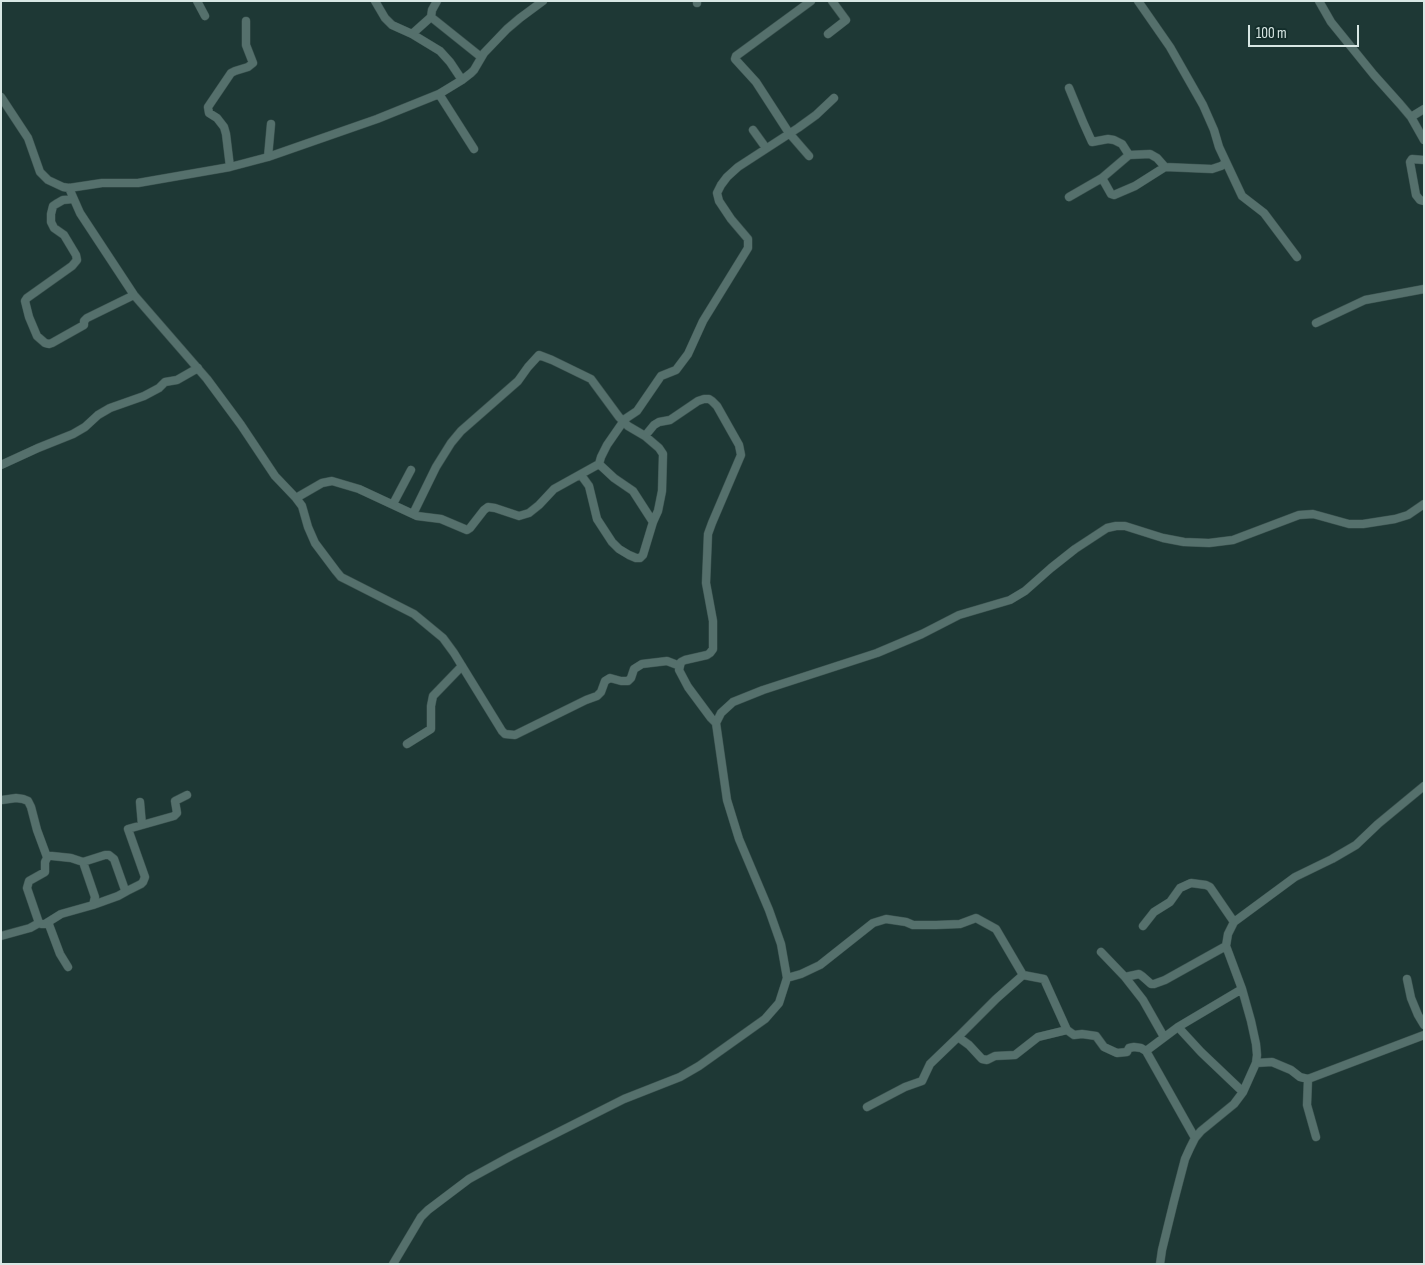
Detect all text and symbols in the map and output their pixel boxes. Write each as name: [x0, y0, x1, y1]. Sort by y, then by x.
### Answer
scale bar: [1250, 15, 1361, 47]
text: 100 m: [1256, 24, 1287, 43]

